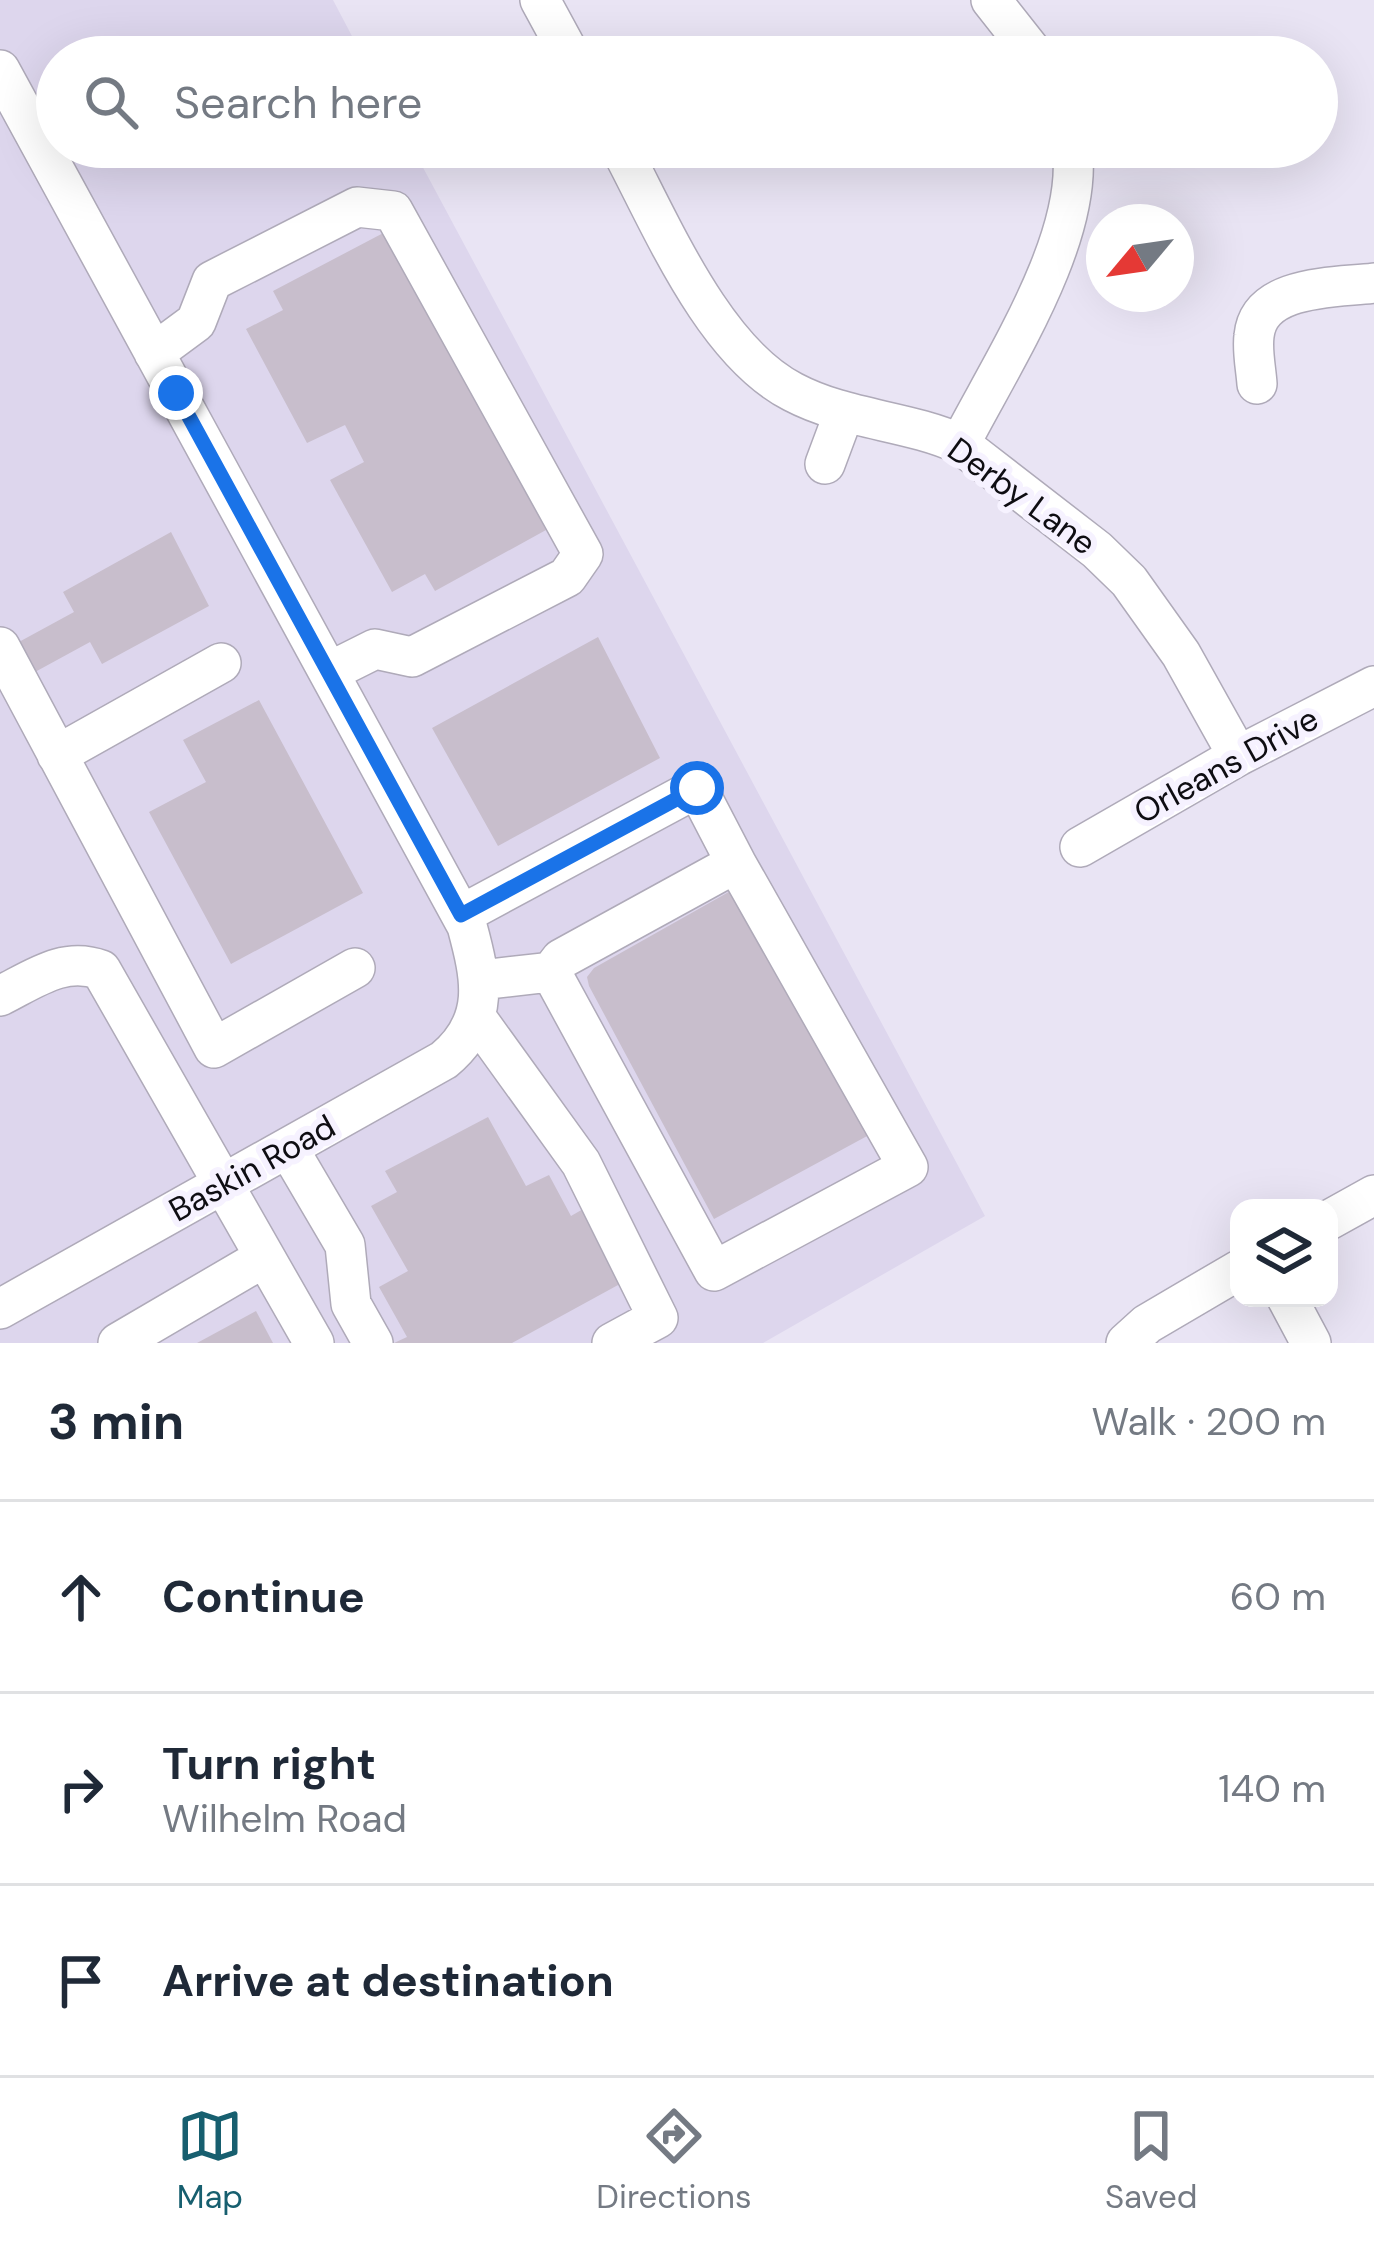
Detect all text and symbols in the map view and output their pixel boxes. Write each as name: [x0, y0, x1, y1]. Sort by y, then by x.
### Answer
search box: [36, 36, 1338, 168]
icon: search: [78, 69, 144, 135]
text: Search here: [174, 73, 422, 132]
north arrow: [1086, 204, 1194, 312]
route end: [149, 366, 203, 420]
street label: Derby Lane: [939, 428, 1105, 564]
street label: Orleans Drive: [1126, 697, 1326, 833]
route start: [670, 761, 724, 815]
street label: Baskin Road: [161, 1105, 343, 1231]
map controls: [1230, 1199, 1338, 1307]
button: layers: [1230, 1199, 1338, 1307]
text: 3 min: [48, 1388, 184, 1455]
text: Walk · 200 m: [1092, 1396, 1326, 1447]
icon: ahead: [48, 1564, 114, 1630]
text: Continue: [162, 1567, 365, 1626]
text: 60 m: [1230, 1571, 1326, 1622]
text: Turn right: [162, 1734, 376, 1793]
icon: right: [48, 1756, 114, 1822]
text: 140 m: [1218, 1763, 1326, 1814]
text: Wilhelm Road: [162, 1793, 407, 1844]
icon: arrive: [48, 1948, 114, 2014]
text: Arrive at destination: [162, 1951, 614, 2010]
tab: Map: [177, 2103, 243, 2218]
tab: Directions: [596, 2103, 752, 2218]
tab: Saved: [1105, 2103, 1197, 2218]

